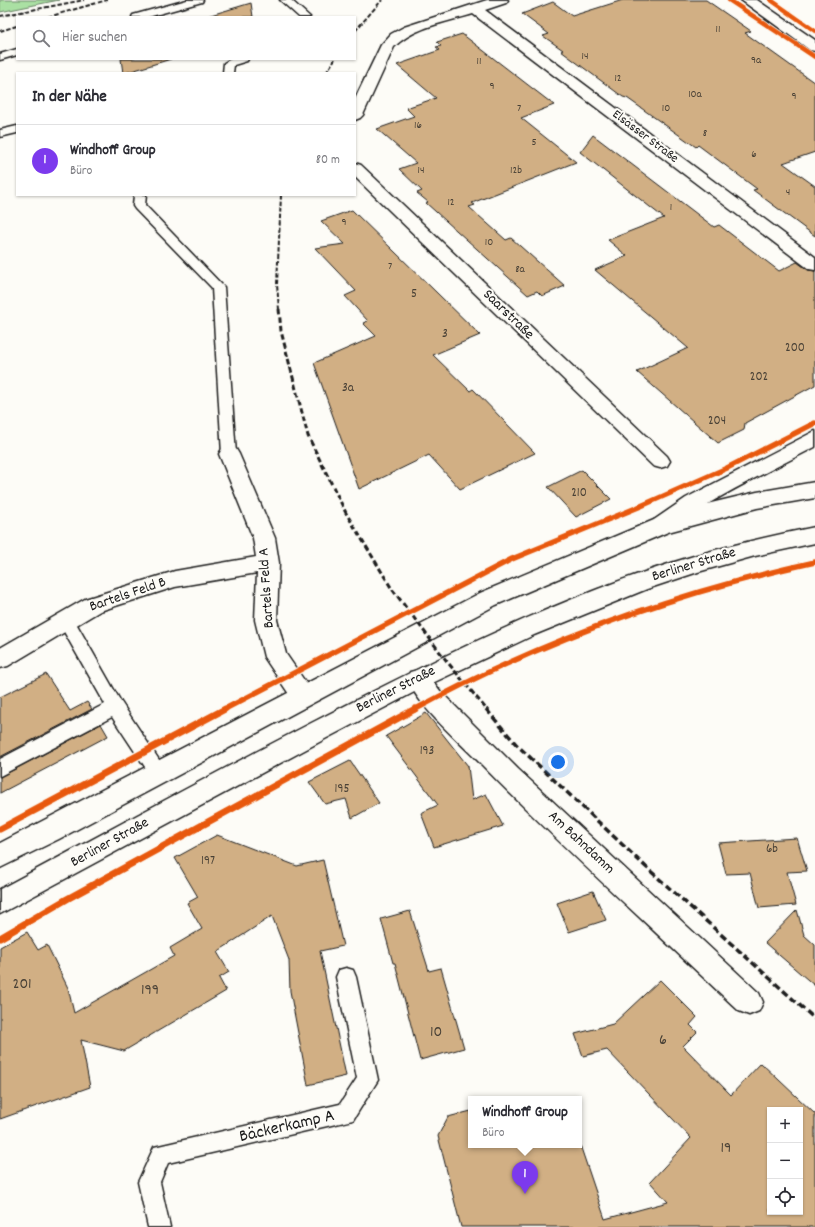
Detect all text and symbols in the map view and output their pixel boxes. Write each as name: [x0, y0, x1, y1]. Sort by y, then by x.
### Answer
search box: [16, 16, 356, 60]
house number: 11: [716, 22, 720, 38]
icon: search: [30, 27, 52, 49]
text: Hier suchen: [62, 27, 127, 49]
house number: 14: [582, 49, 588, 65]
house number: 9a: [751, 53, 762, 69]
house number: 11: [477, 54, 481, 70]
house number: 12: [614, 71, 622, 87]
house number: 9: [489, 79, 495, 95]
text: In der Nähe: [32, 86, 107, 110]
house number: 10a: [688, 87, 703, 103]
house number: 9: [791, 89, 797, 105]
house number: 7: [517, 101, 521, 117]
house number: 10: [662, 101, 670, 117]
street label: Elsässer Straße: [608, 106, 682, 168]
house number: 16: [414, 118, 422, 134]
house number: 8: [703, 126, 707, 142]
house number: 5: [531, 135, 537, 151]
text: Windhoff Group: [70, 140, 156, 162]
house number: 6: [751, 147, 757, 163]
text: 1: [44, 151, 46, 170]
text: 80 m: [316, 151, 340, 170]
text: Büro: [70, 162, 92, 181]
house number: 14: [418, 163, 424, 179]
house number: 12b: [510, 163, 522, 179]
house number: 4: [786, 185, 790, 201]
house number: 12: [447, 195, 455, 211]
house number: 1: [670, 200, 672, 216]
house number: 9: [341, 215, 347, 231]
house number: 10: [485, 235, 493, 251]
house number: 7: [388, 259, 392, 275]
house number: 8a: [515, 262, 526, 278]
house number: 5: [411, 285, 417, 304]
street label: Saarstraße: [477, 285, 539, 346]
house number: 3: [442, 325, 448, 344]
house number: 200: [785, 339, 805, 358]
house number: 202: [750, 368, 768, 387]
house number: 3a: [342, 379, 355, 398]
house number: 204: [708, 412, 726, 431]
house number: 210: [571, 484, 587, 503]
street label: Berliner Straße: [649, 542, 739, 588]
street label: Bartels Feld A: [253, 547, 281, 629]
street label: Bartels Feld B: [87, 572, 169, 618]
street label: Berliner Straße: [352, 660, 440, 719]
house number: 193: [420, 742, 434, 761]
your location: [548, 752, 568, 772]
house number: 195: [335, 780, 349, 799]
street label: Am Bahndamm: [543, 806, 619, 880]
street label: Berliner Straße: [67, 812, 154, 874]
house number: 6b: [766, 840, 778, 859]
house number: 197: [201, 852, 215, 871]
house number: 201: [12, 973, 32, 996]
house number: 199: [141, 979, 159, 1002]
house number: 10: [430, 1021, 442, 1044]
house number: 6: [659, 1029, 667, 1052]
popup: [468, 1096, 582, 1148]
text: Windhoff Group: [482, 1102, 568, 1124]
street label: Bäckerkamp A: [237, 1104, 337, 1150]
map controls: [767, 1107, 803, 1215]
button: +: [767, 1107, 803, 1143]
text: Büro: [482, 1124, 505, 1143]
house number: 19: [721, 1137, 731, 1160]
button: −: [767, 1143, 803, 1179]
pin: 1: [512, 1161, 538, 1194]
button: locate: [767, 1179, 803, 1215]

